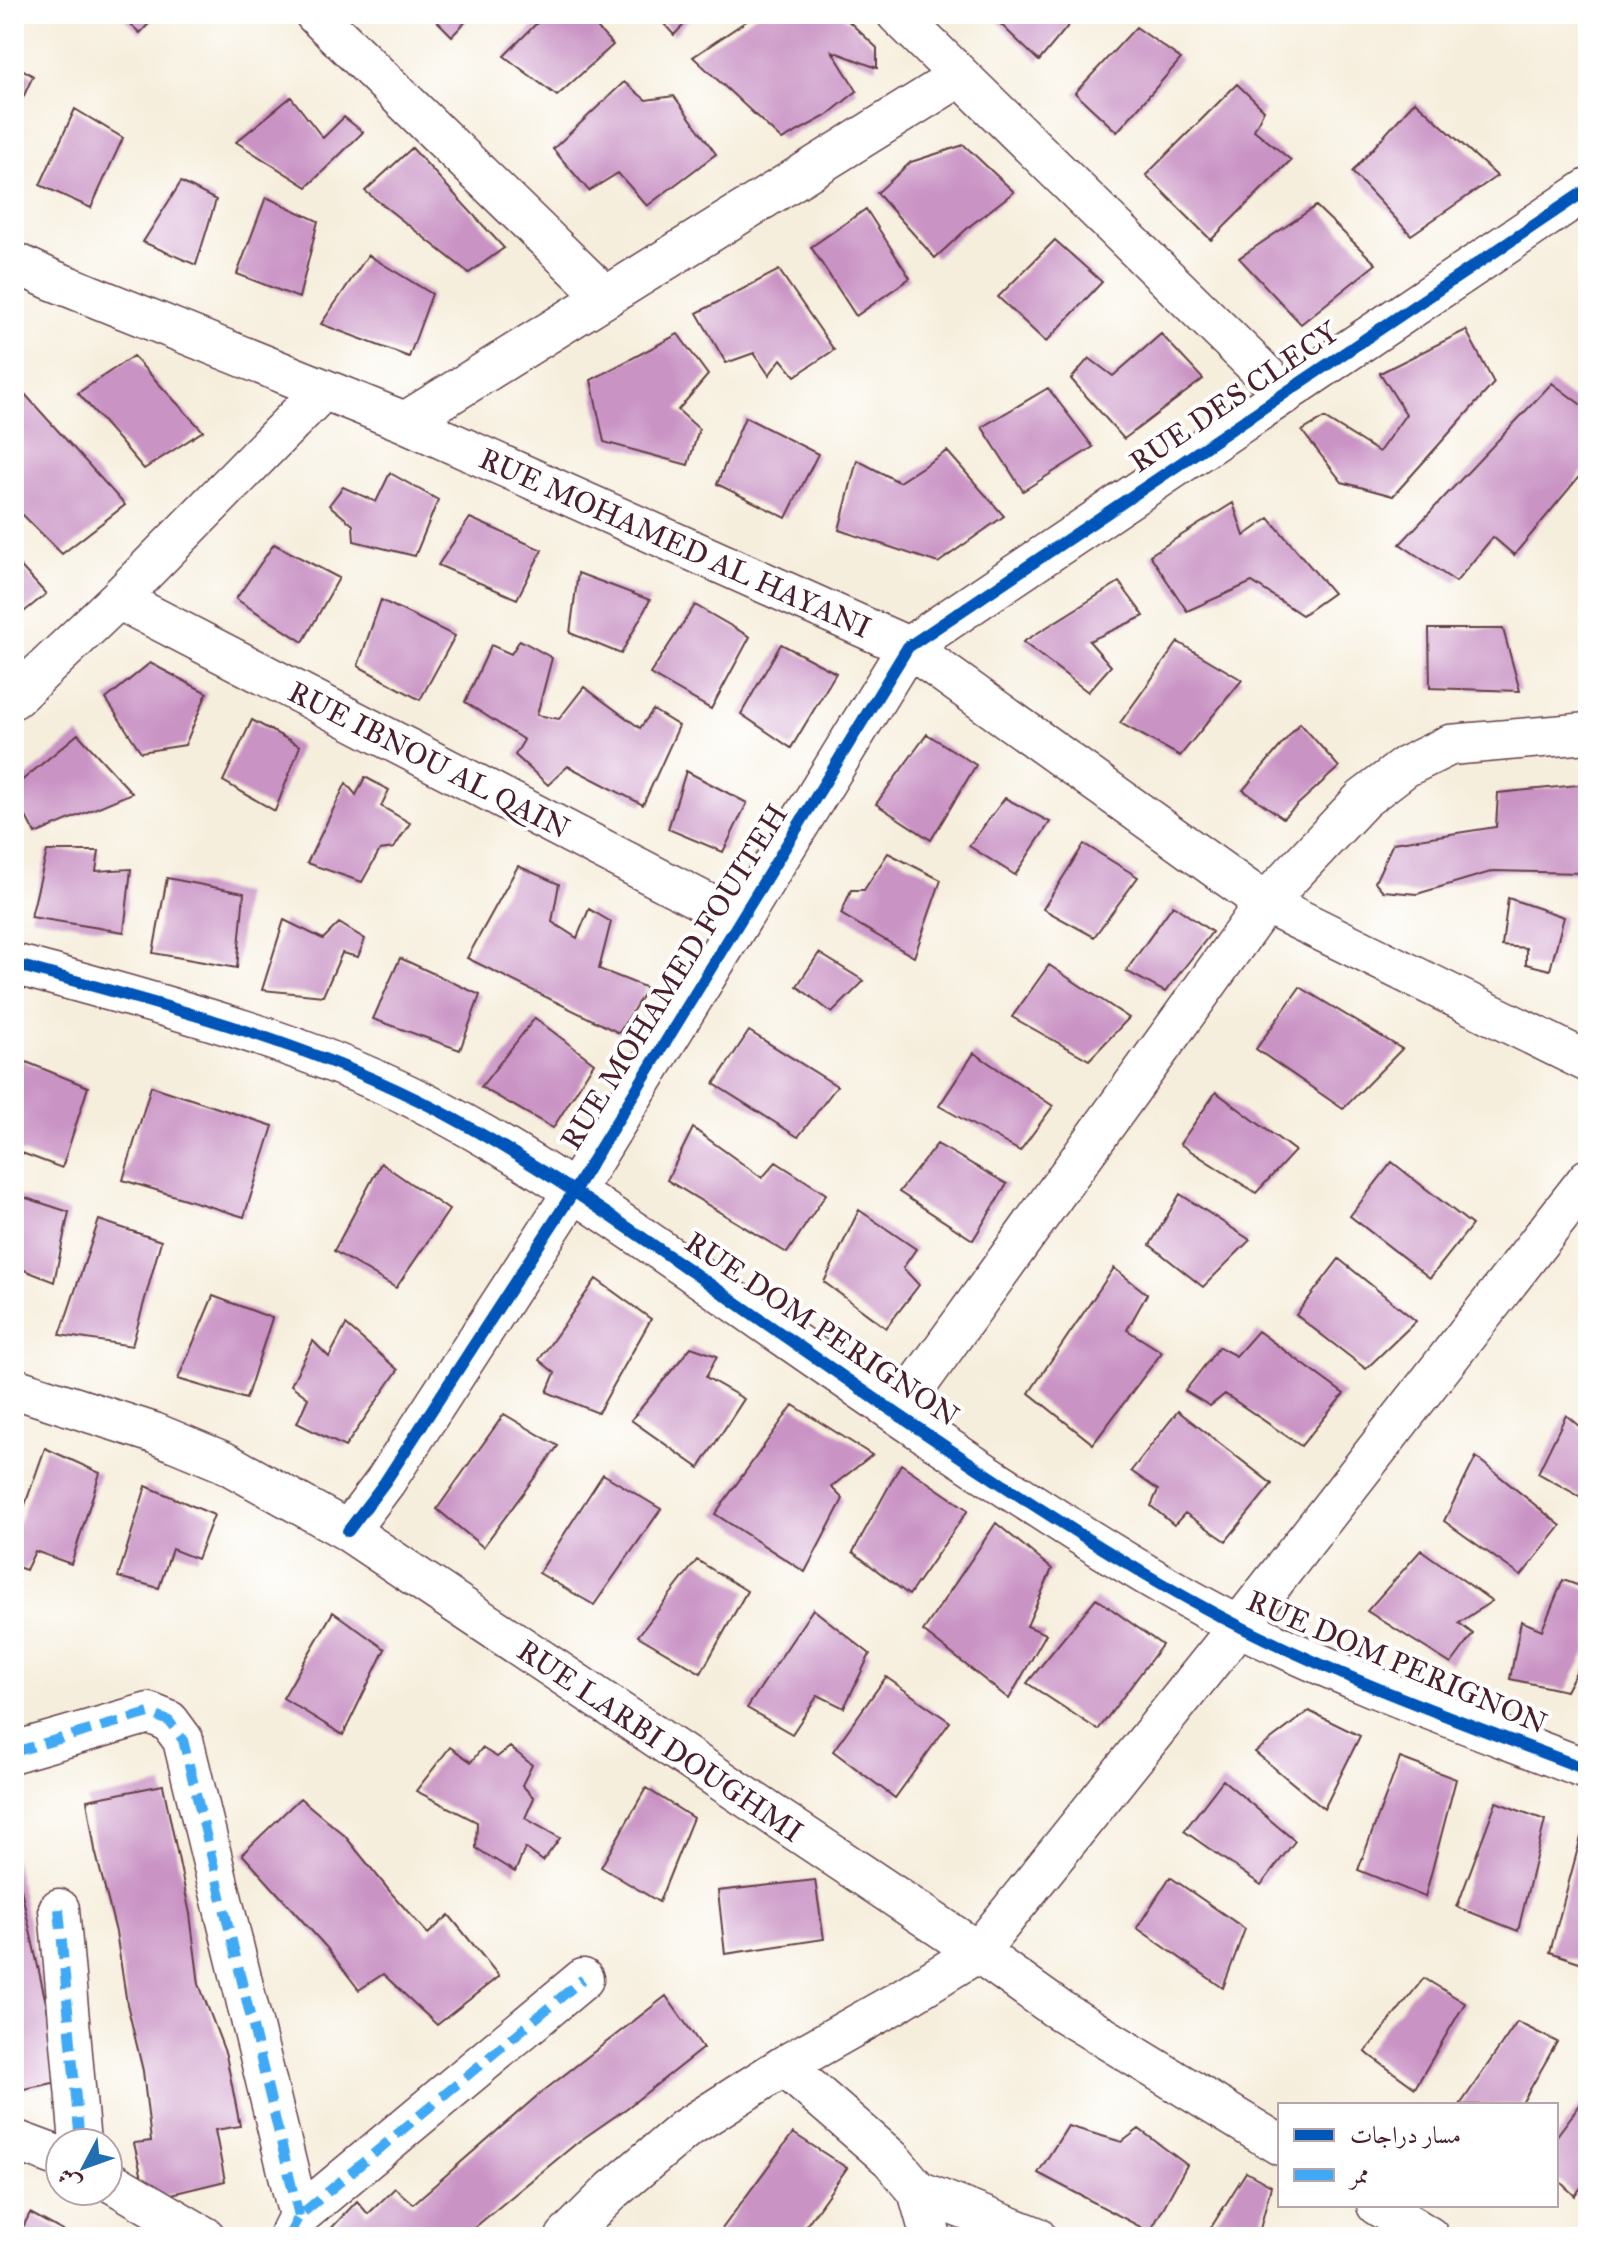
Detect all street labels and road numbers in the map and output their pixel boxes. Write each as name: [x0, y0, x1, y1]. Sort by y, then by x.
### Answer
street label: RUE DES CLECY: [1123, 313, 1346, 480]
street label: RUE MOHAMED AL HAYANI: [474, 440, 876, 646]
street label: RUE IBNOU AL QAIN: [282, 673, 576, 847]
street label: RUE MOHAMED FOUITEH: [553, 798, 795, 1156]
street label: RUE DOM PERIGNON: [678, 1224, 966, 1434]
street label: RUE DOM PERIGNON: [1242, 1582, 1552, 1742]
street label: RUE LARBI DOUGHMI: [511, 1632, 809, 1850]

